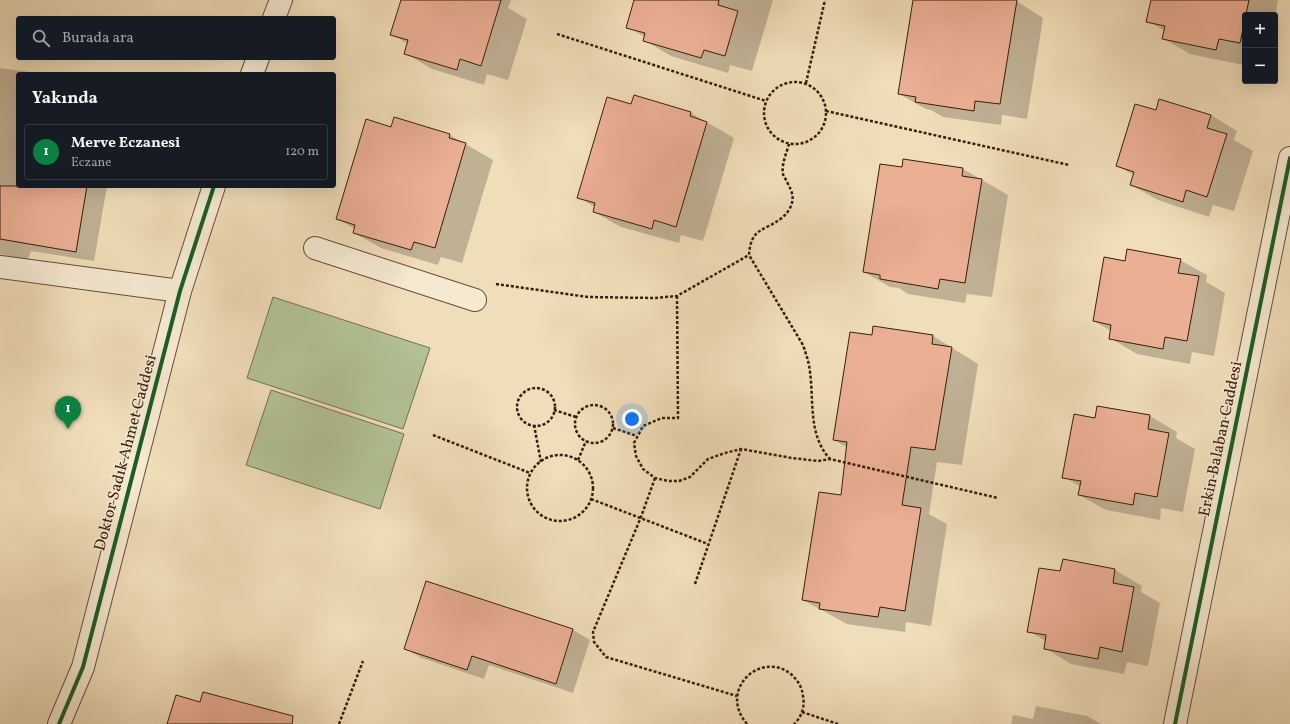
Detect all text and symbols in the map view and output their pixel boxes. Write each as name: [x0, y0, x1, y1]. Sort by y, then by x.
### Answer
map controls: [1242, 12, 1278, 84]
button: +: [1242, 12, 1278, 48]
search box: [16, 16, 336, 60]
icon: search: [30, 27, 52, 49]
text: Burada ara: [62, 28, 134, 49]
button: −: [1242, 48, 1278, 84]
text: Yakında: [32, 87, 98, 110]
text: Merve Eczanesi: [71, 133, 180, 154]
text: 1: [43, 143, 49, 161]
text: 120 m: [285, 143, 319, 161]
text: Eczane: [71, 154, 112, 172]
street label: Doktor Sadık Ahmet Caddesi: [89, 352, 163, 554]
street label: Erkin Balaban Caddesi: [1194, 359, 1248, 519]
pin: 1: [55, 396, 81, 429]
your location: [622, 409, 642, 429]

